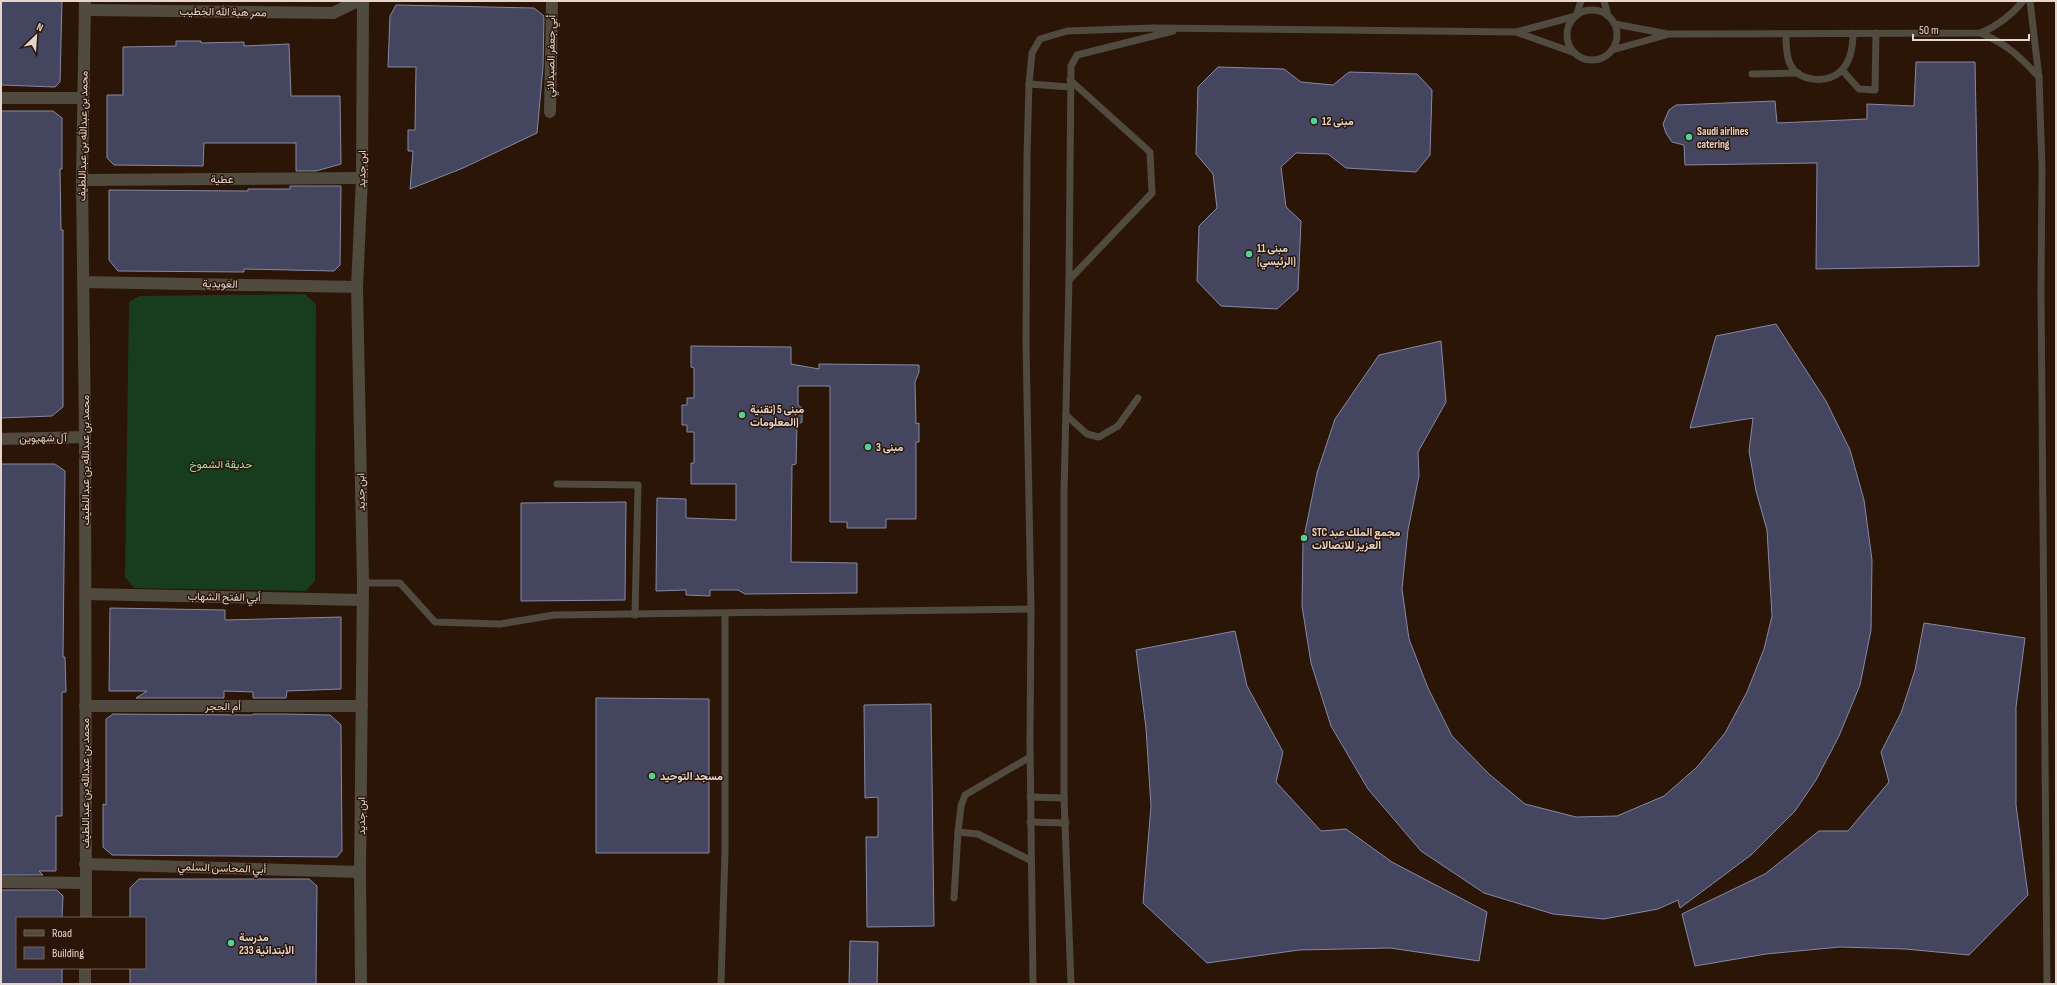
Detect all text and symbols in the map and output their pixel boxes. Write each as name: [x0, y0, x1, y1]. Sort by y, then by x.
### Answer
street label: ممر هبة الله الخطيب: [179, 5, 267, 19]
street label: أبي جعفر الصيدلاني: [544, 14, 561, 97]
north arrow: [16, 16, 56, 56]
scale bar: [1913, 16, 2029, 42]
text: N: [35, 20, 46, 35]
text: 50 m: [1919, 23, 1939, 38]
street label: محمد بن عبدالله بن عبداللطيف: [75, 71, 91, 201]
place label: مبنى 12: [1322, 115, 1354, 128]
marker: مبنى 12: [1309, 116, 1319, 126]
place label: Saudi airlines catering: [1697, 125, 1749, 151]
marker: Saudi airlines catering: [1684, 132, 1694, 142]
street label: ابن جديد: [355, 150, 369, 188]
street label: عطية: [211, 173, 234, 186]
place label: مبنى 11 (الرئيسي): [1257, 242, 1296, 270]
marker: مبنى 11 (الرئيسي): [1244, 249, 1254, 259]
street label: الغويدية: [202, 277, 238, 291]
street label: محمد بن عبدالله بن عبداللطيف: [79, 395, 92, 525]
place label: مبنى 5 (تقنية المعلومات): [750, 403, 804, 429]
marker: مبنى 5 (تقنية المعلومات): [737, 410, 747, 420]
street label: آل شهيوين: [19, 431, 68, 445]
place label: مبنى 3: [876, 441, 903, 454]
marker: مبنى 3: [863, 442, 873, 452]
park label: حديقة الشموخ: [189, 458, 253, 472]
street label: ابن جديد: [354, 473, 368, 511]
place label: STC مجمع الملك عبد العزيز للاتصالات: [1312, 526, 1401, 552]
marker: STC مجمع الملك عبد العزيز للاتصالات: [1299, 533, 1309, 543]
street label: أبي الفتح الشهاب: [187, 590, 261, 607]
street label: أم الحجر: [204, 700, 241, 714]
street label: محمد بن عبدالله بن عبداللطيف: [79, 718, 92, 848]
place label: مسجد التوحيد: [660, 770, 723, 783]
marker: مسجد التوحيد: [647, 771, 657, 781]
street label: ابن جديد: [355, 797, 368, 835]
street label: أبي المحاسن السلمي: [177, 860, 267, 879]
legend: [16, 917, 146, 969]
text: Road: [52, 926, 72, 941]
place label: مدرسة الأبتدائية 233: [239, 931, 294, 957]
marker: مدرسة الأبتدائية 233: [226, 938, 236, 948]
text: Building: [52, 946, 84, 961]

